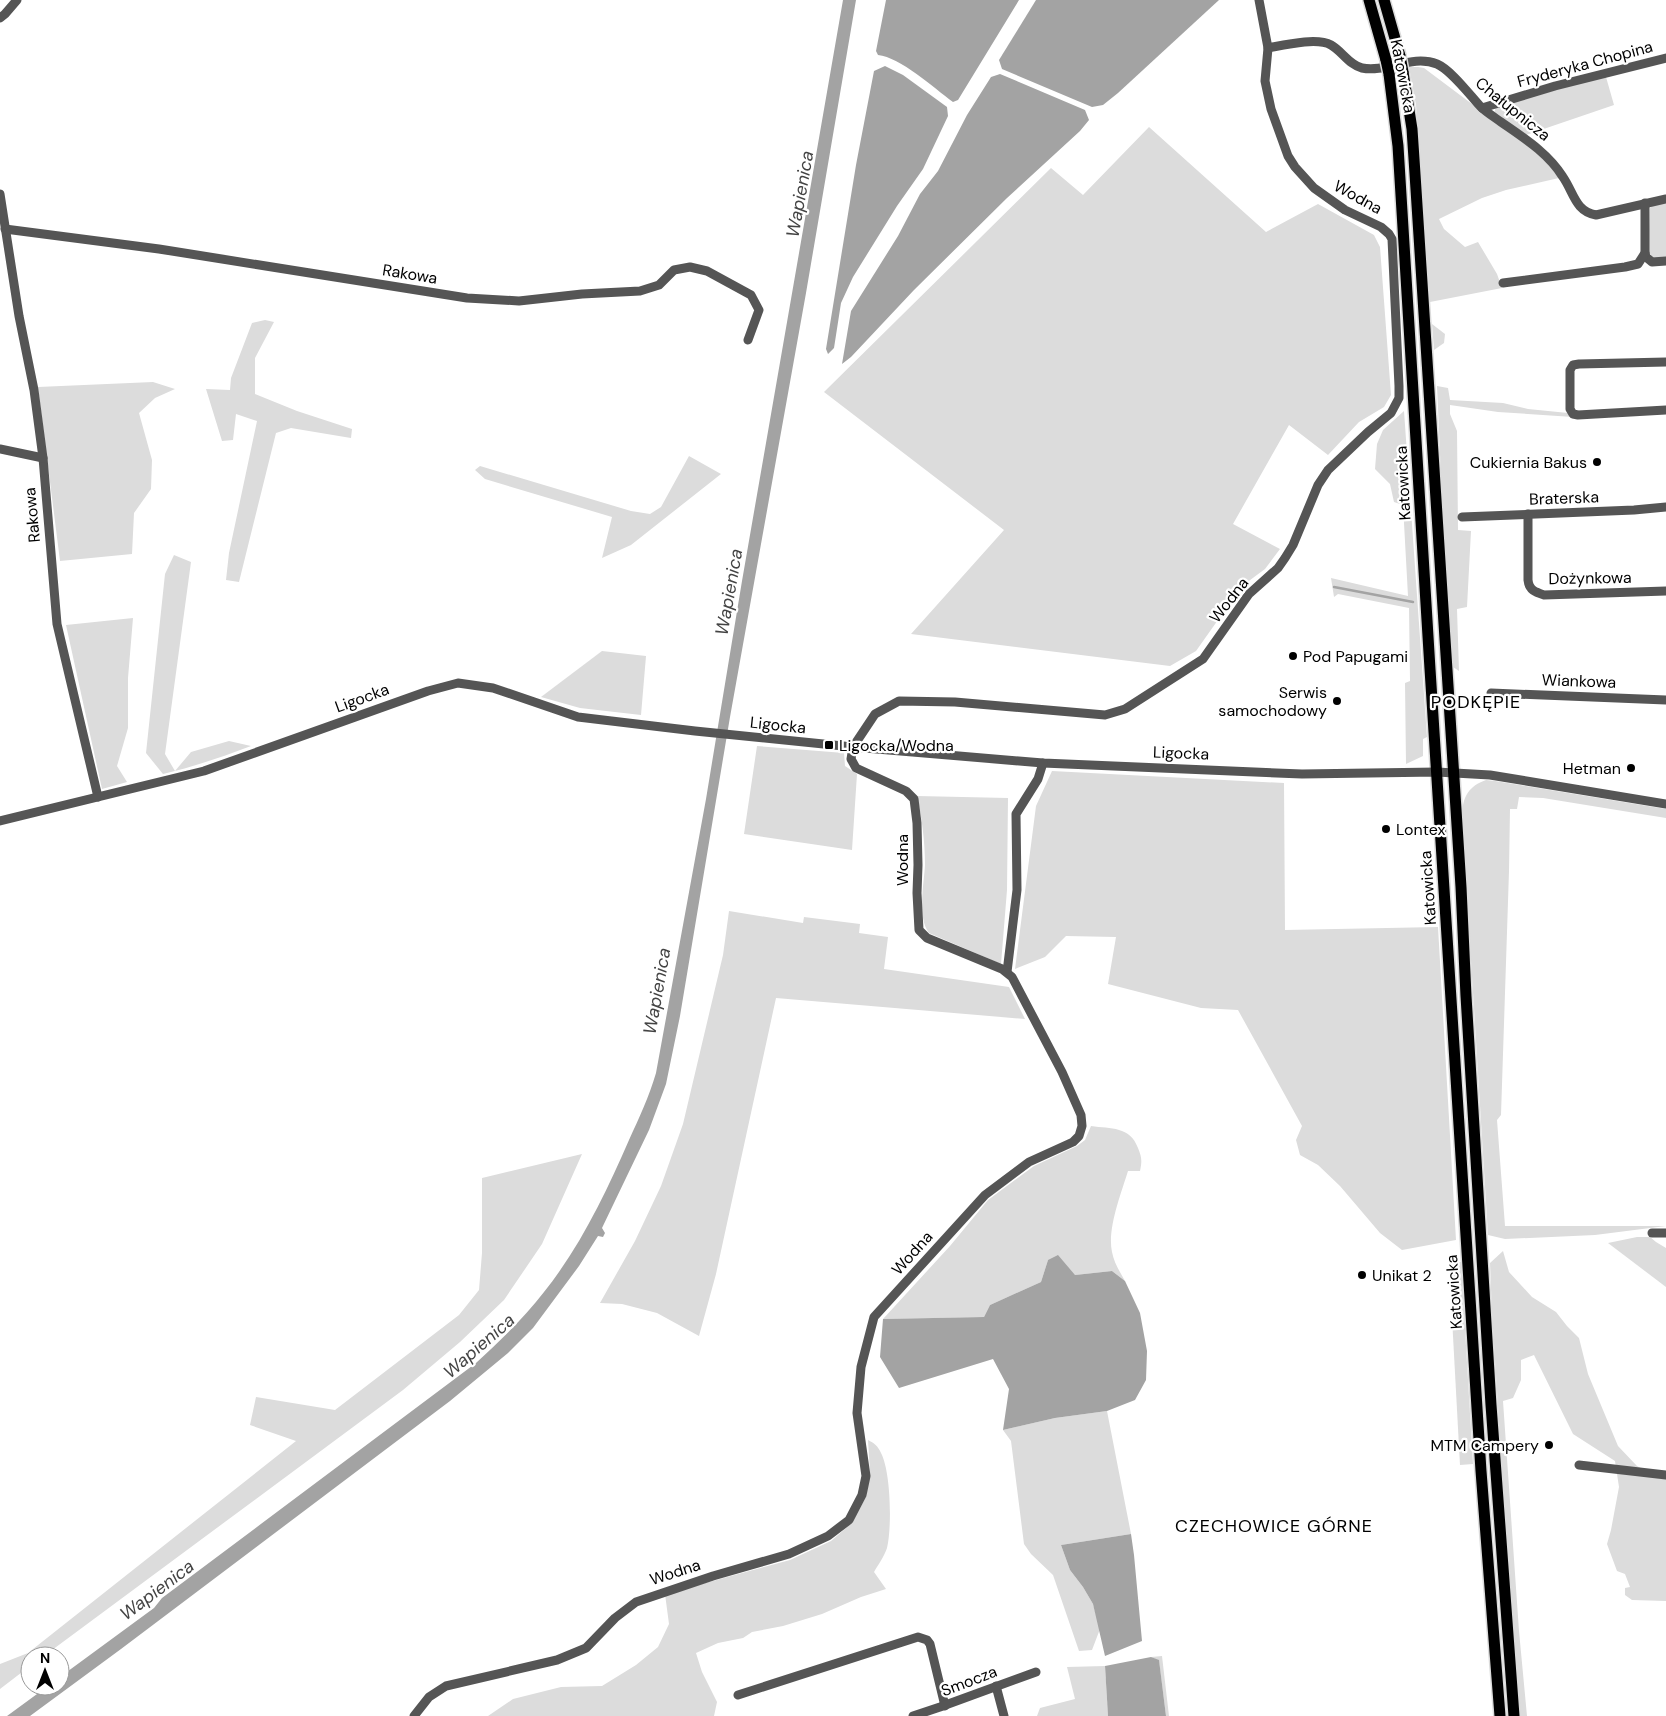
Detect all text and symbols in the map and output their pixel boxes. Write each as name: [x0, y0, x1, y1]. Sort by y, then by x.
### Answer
street label: Fryderyka Chopina: [1515, 36, 1655, 92]
street label: Katowicka: [1386, 37, 1420, 115]
street label: Chałupnicza: [1471, 72, 1555, 146]
water label: Wapienica: [781, 149, 819, 239]
street label: Wodna: [1330, 175, 1386, 219]
street label: Rakowa: [381, 259, 439, 289]
street label: Katowicka: [1391, 445, 1415, 521]
place label: Cukiernia Bakus: [1470, 452, 1587, 473]
marker: Cukiernia Bakus: [1591, 456, 1603, 468]
street label: Braterska: [1529, 486, 1599, 510]
street label: Rakowa: [19, 487, 45, 543]
water label: Wapienica: [710, 547, 748, 637]
street label: Dożynkowa: [1548, 567, 1632, 589]
street label: Wodna: [1205, 573, 1253, 627]
place label: Pod Papugami: [1303, 646, 1408, 667]
marker: Pod Papugami: [1287, 650, 1299, 662]
street label: Wiankowa: [1541, 669, 1617, 693]
street label: Ligocka: [332, 679, 392, 717]
place label: Serwis samochodowy: [1218, 682, 1327, 721]
district label: PODKĘPIE: [1431, 690, 1521, 714]
marker: Serwis samochodowy: [1331, 695, 1343, 707]
street label: Ligocka: [749, 712, 807, 738]
place label: Ligocka/Wodna: [839, 735, 954, 756]
marker: Ligocka/Wodna: [823, 739, 835, 751]
street label: Ligocka: [1153, 742, 1209, 764]
place label: Hetman: [1563, 758, 1621, 779]
marker: Hetman: [1625, 762, 1637, 774]
place label: Lontex: [1396, 819, 1446, 840]
marker: Lontex: [1380, 823, 1392, 835]
street label: Wodna: [892, 834, 913, 886]
street label: Katowicka: [1415, 850, 1441, 926]
water label: Wapienica: [638, 946, 676, 1036]
street label: Wodna: [887, 1227, 937, 1279]
street label: Katowicka: [1441, 1254, 1467, 1330]
place label: Unikat 2: [1372, 1265, 1432, 1286]
marker: Unikat 2: [1356, 1269, 1368, 1281]
water label: Wapienica: [438, 1308, 520, 1384]
place label: MTM Campery: [1431, 1435, 1539, 1456]
marker: MTM Campery: [1543, 1439, 1555, 1451]
district label: CZECHOWICE GÓRNE: [1175, 1514, 1373, 1538]
water label: Wapienica: [115, 1554, 199, 1626]
street label: Wodna: [647, 1554, 703, 1590]
north arrow: [20, 1646, 70, 1696]
text: N: [40, 1649, 50, 1667]
street label: Smocza: [938, 1661, 1000, 1701]

